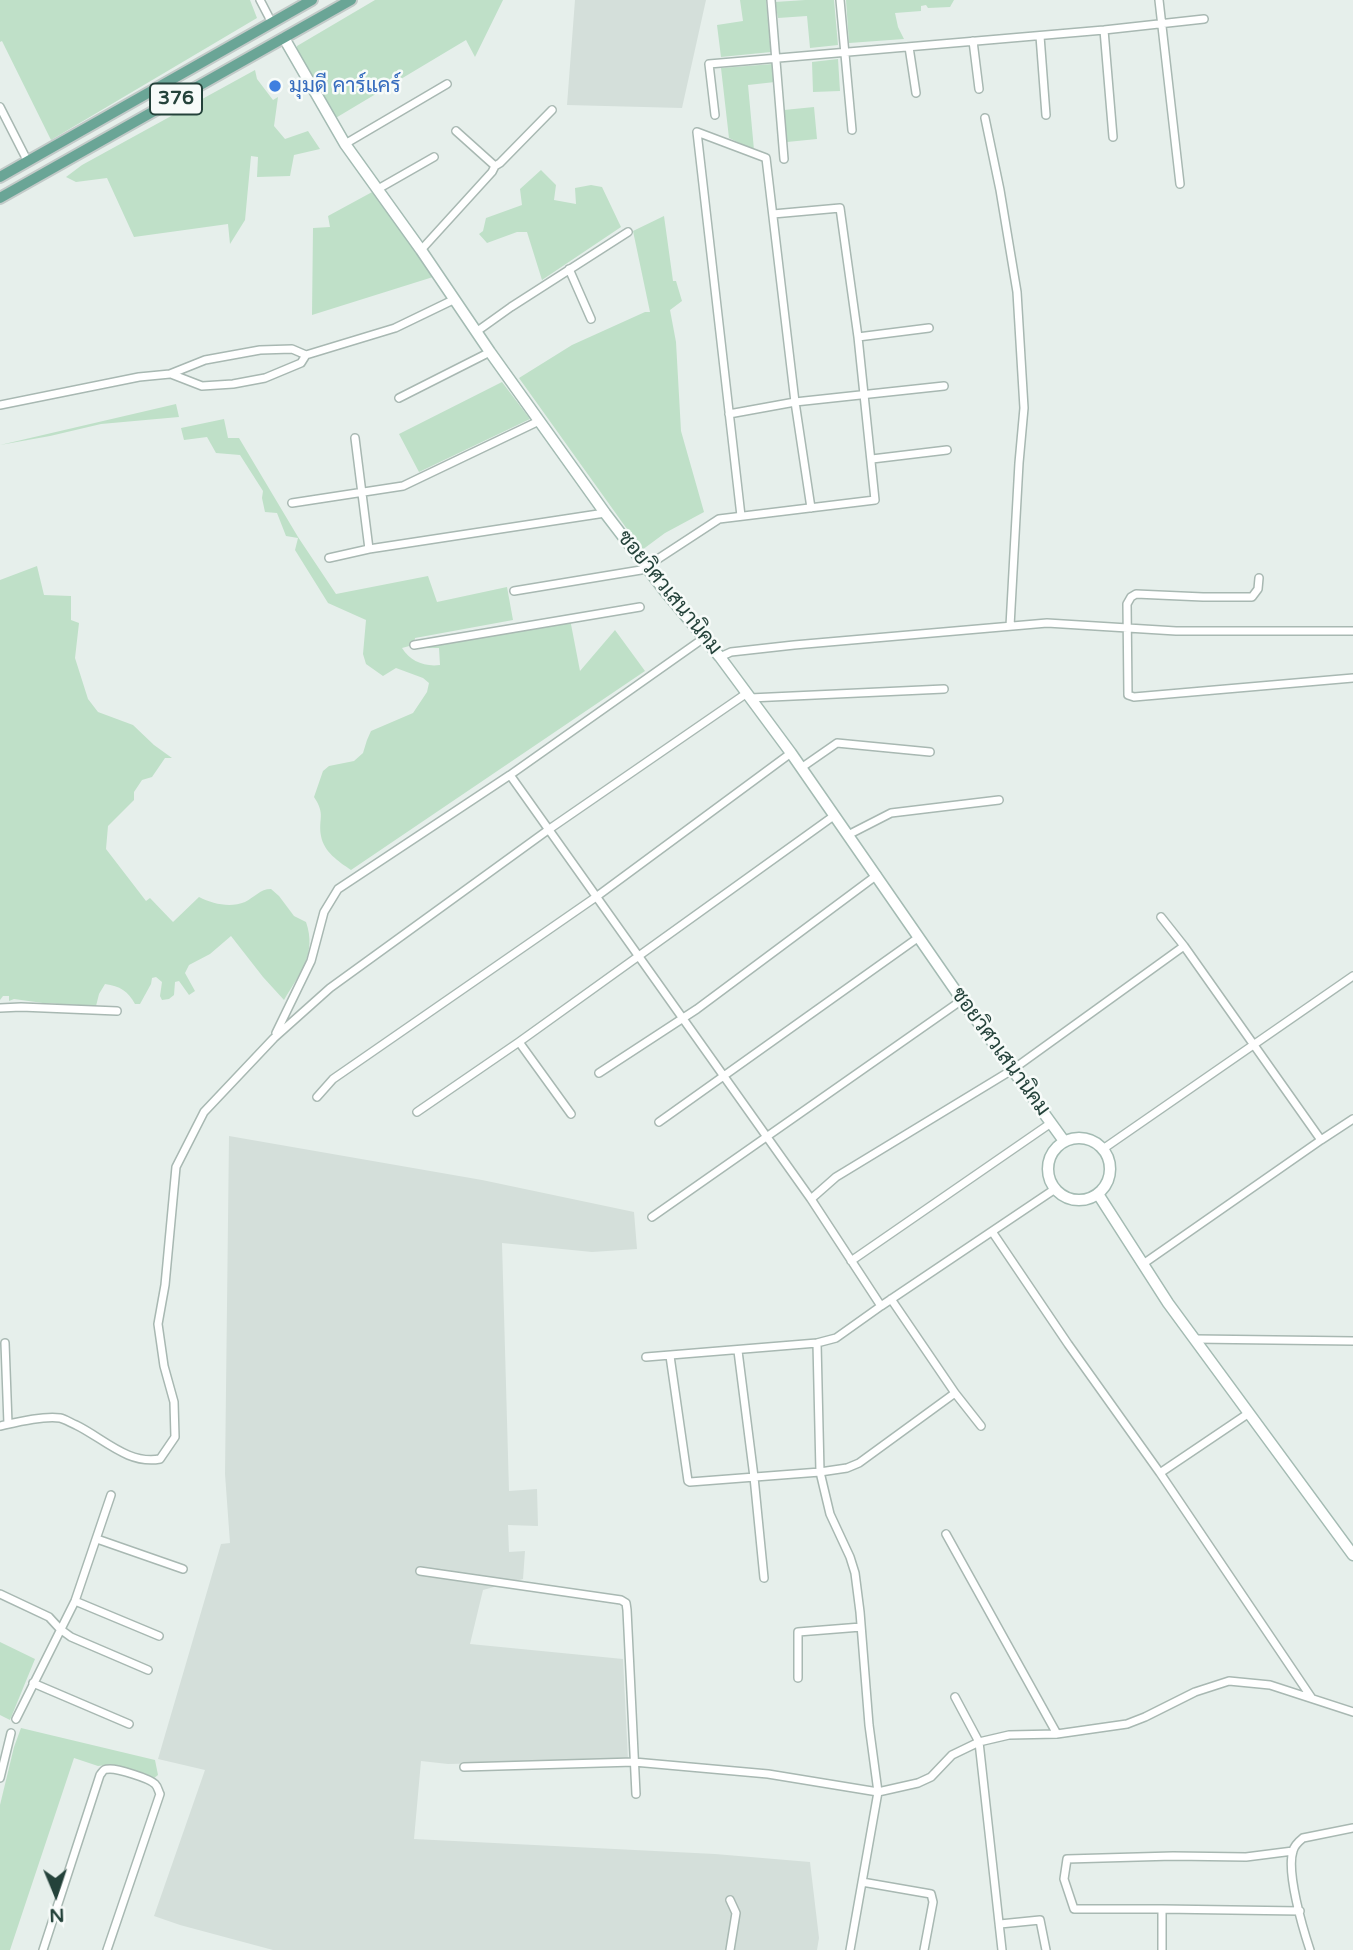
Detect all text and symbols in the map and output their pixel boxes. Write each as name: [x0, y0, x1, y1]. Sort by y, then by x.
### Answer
place label: มุมดี คาร์แคร์: [289, 73, 401, 99]
marker: มุมดี คาร์แคร์: [267, 78, 283, 94]
road number: 376: [150, 83, 202, 114]
street label: ซอยวิศวเสนานิคม: [611, 526, 727, 660]
street label: ซอยวิศวเสนานิคม: [945, 983, 1055, 1121]
north arrow: [21, 1859, 91, 1929]
text: N: [49, 1904, 65, 1926]

